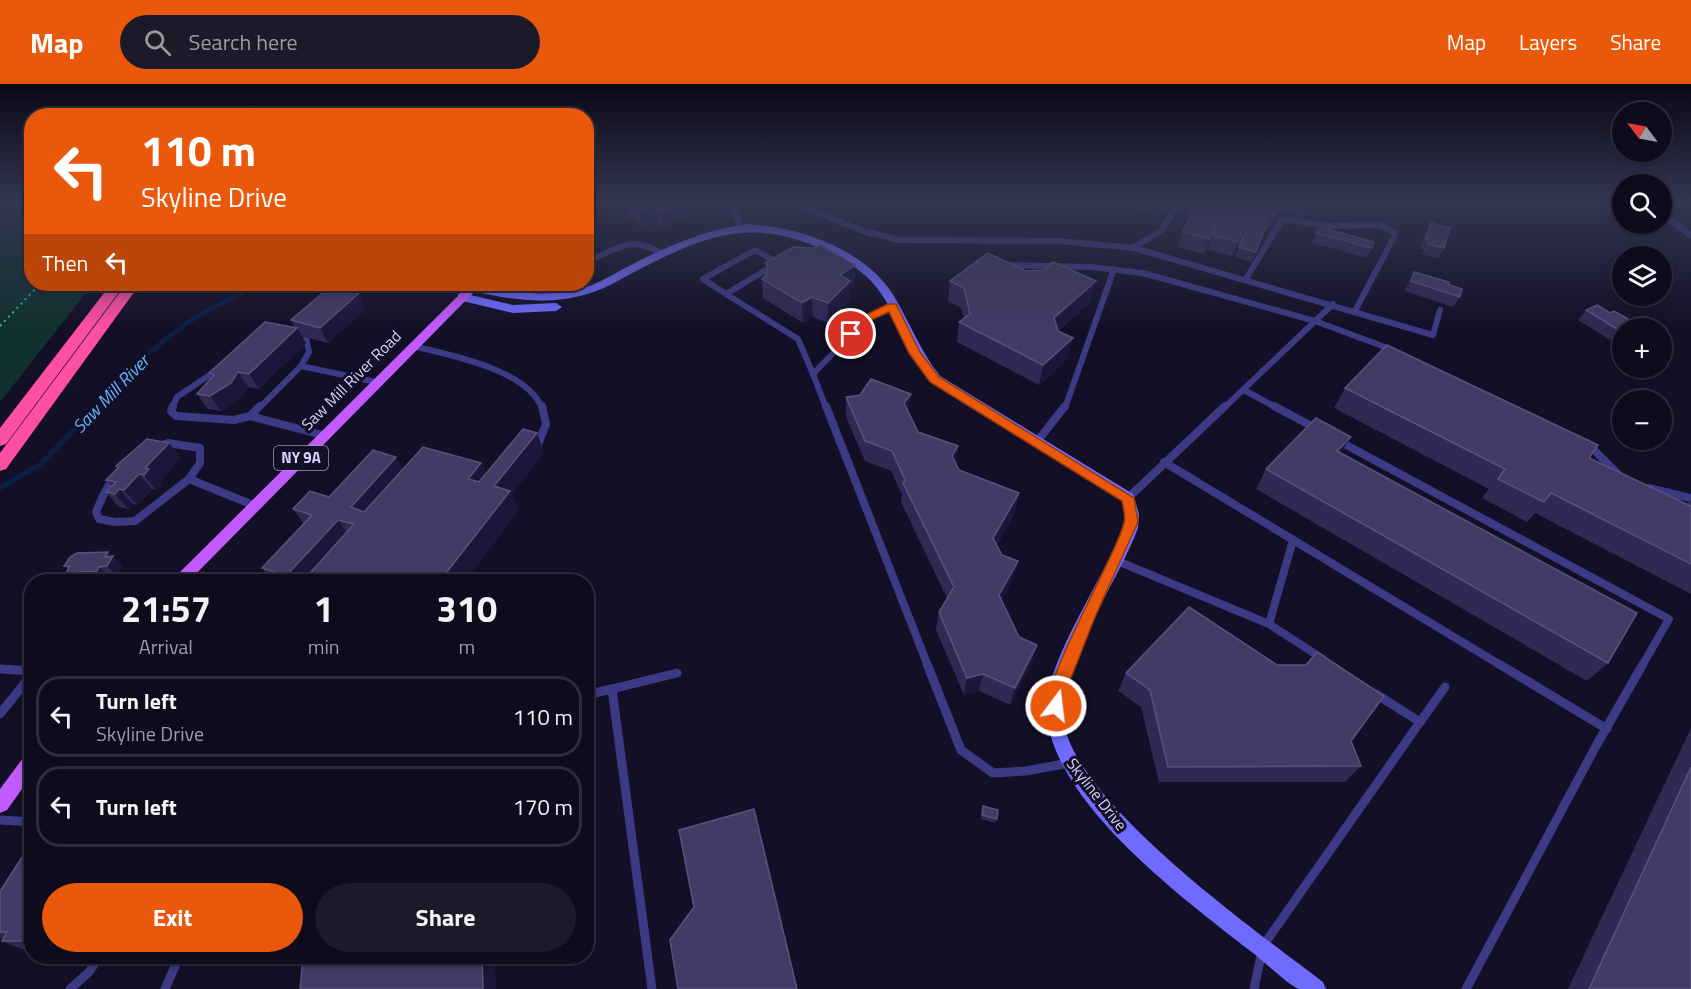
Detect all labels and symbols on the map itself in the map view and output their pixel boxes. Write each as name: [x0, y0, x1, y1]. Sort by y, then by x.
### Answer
north arrow: [1612, 102, 1672, 162]
pin: [825, 308, 876, 359]
street label: Saw Mill River Road: [296, 325, 406, 435]
water label: Saw Mill River: [66, 347, 157, 439]
road number: NY 9A: [274, 446, 328, 470]
position arrow: [1024, 674, 1088, 738]
street label: Skyline Drive: [1061, 753, 1133, 835]

